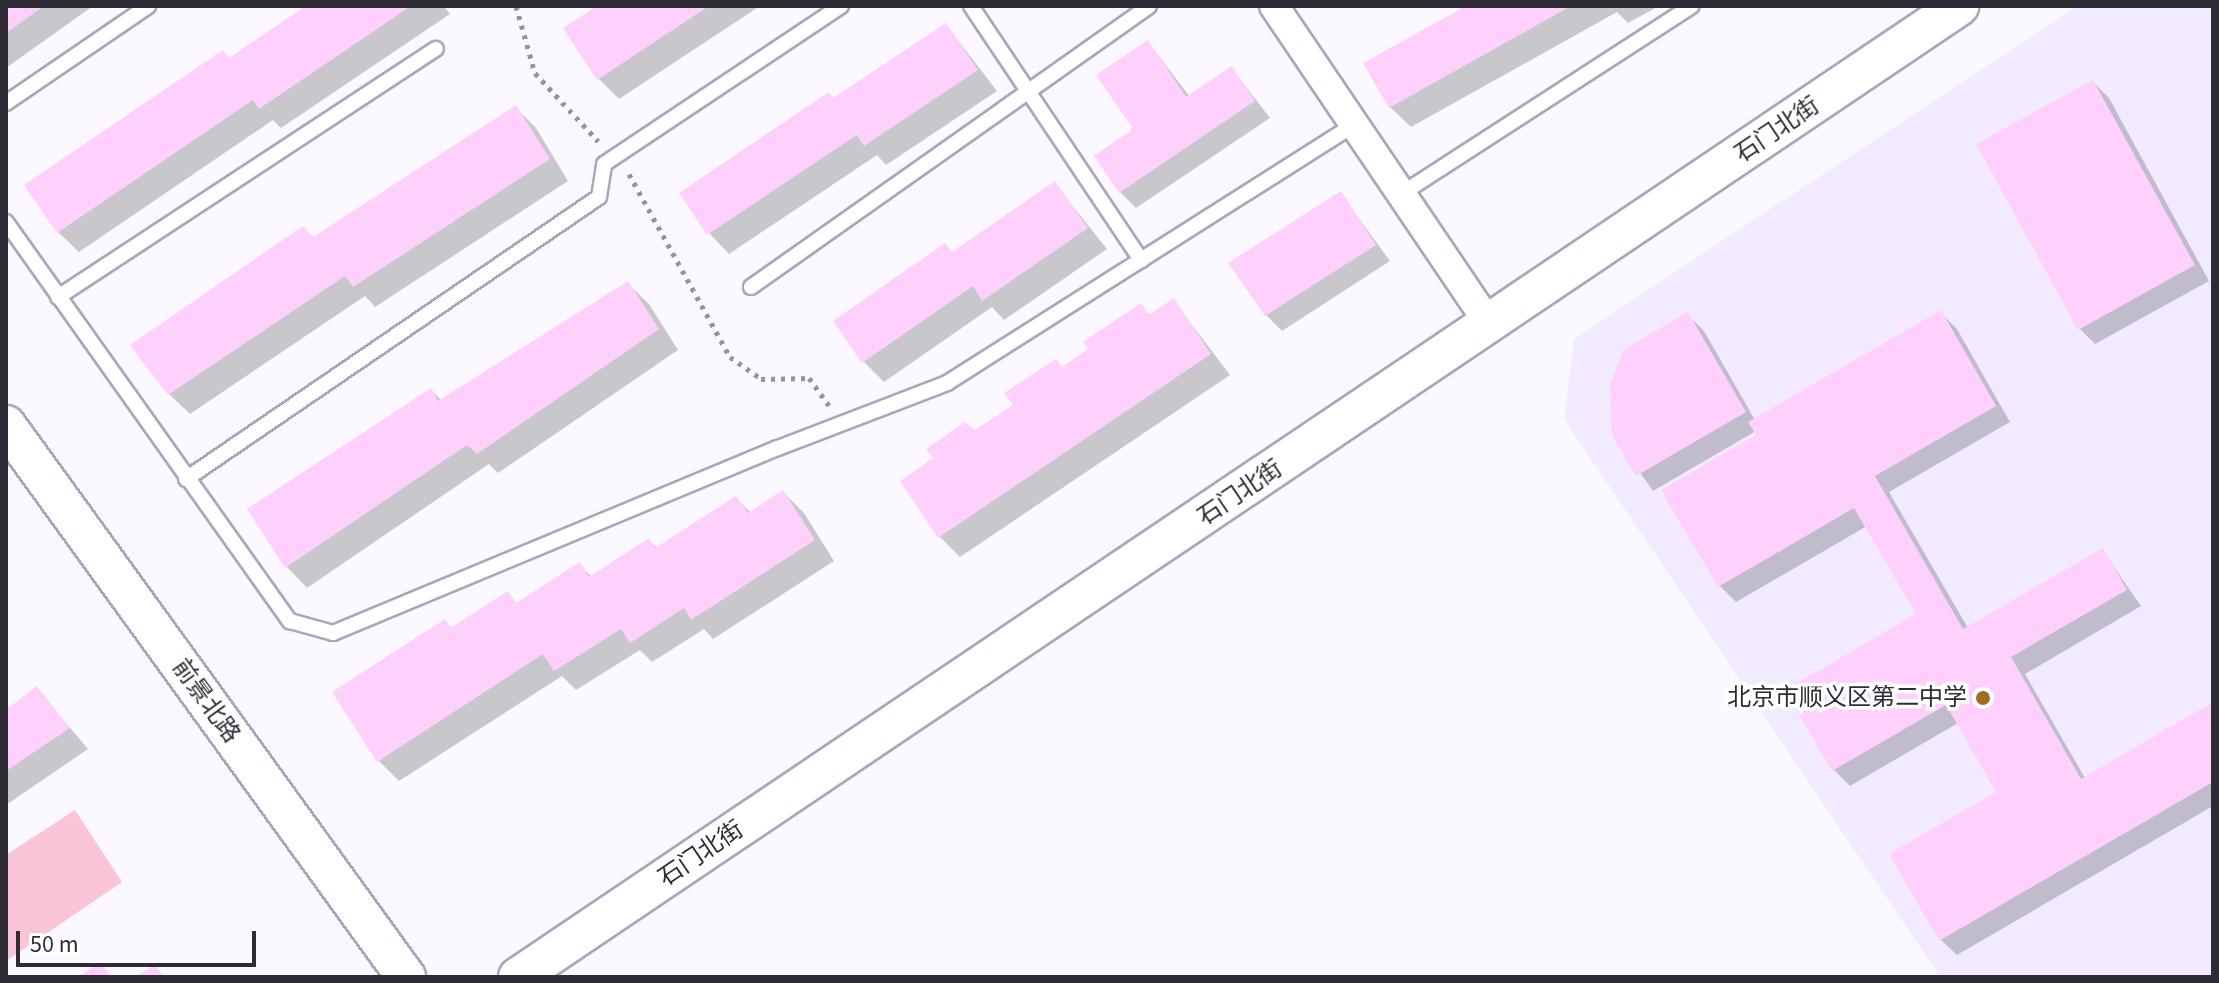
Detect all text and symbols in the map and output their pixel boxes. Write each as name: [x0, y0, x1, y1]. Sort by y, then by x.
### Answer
street label: 石门北街: [1729, 91, 1825, 169]
street label: 石门北街: [1192, 454, 1288, 532]
street label: 前景北路: [166, 654, 246, 748]
place label: 北京市顺义区第二中学: [1727, 684, 1967, 712]
marker: 北京市顺义区第二中学: [1974, 689, 1992, 707]
street label: 石门北街: [653, 815, 749, 893]
scale bar: [20, 915, 260, 965]
text: 50 m: [30, 927, 79, 962]

